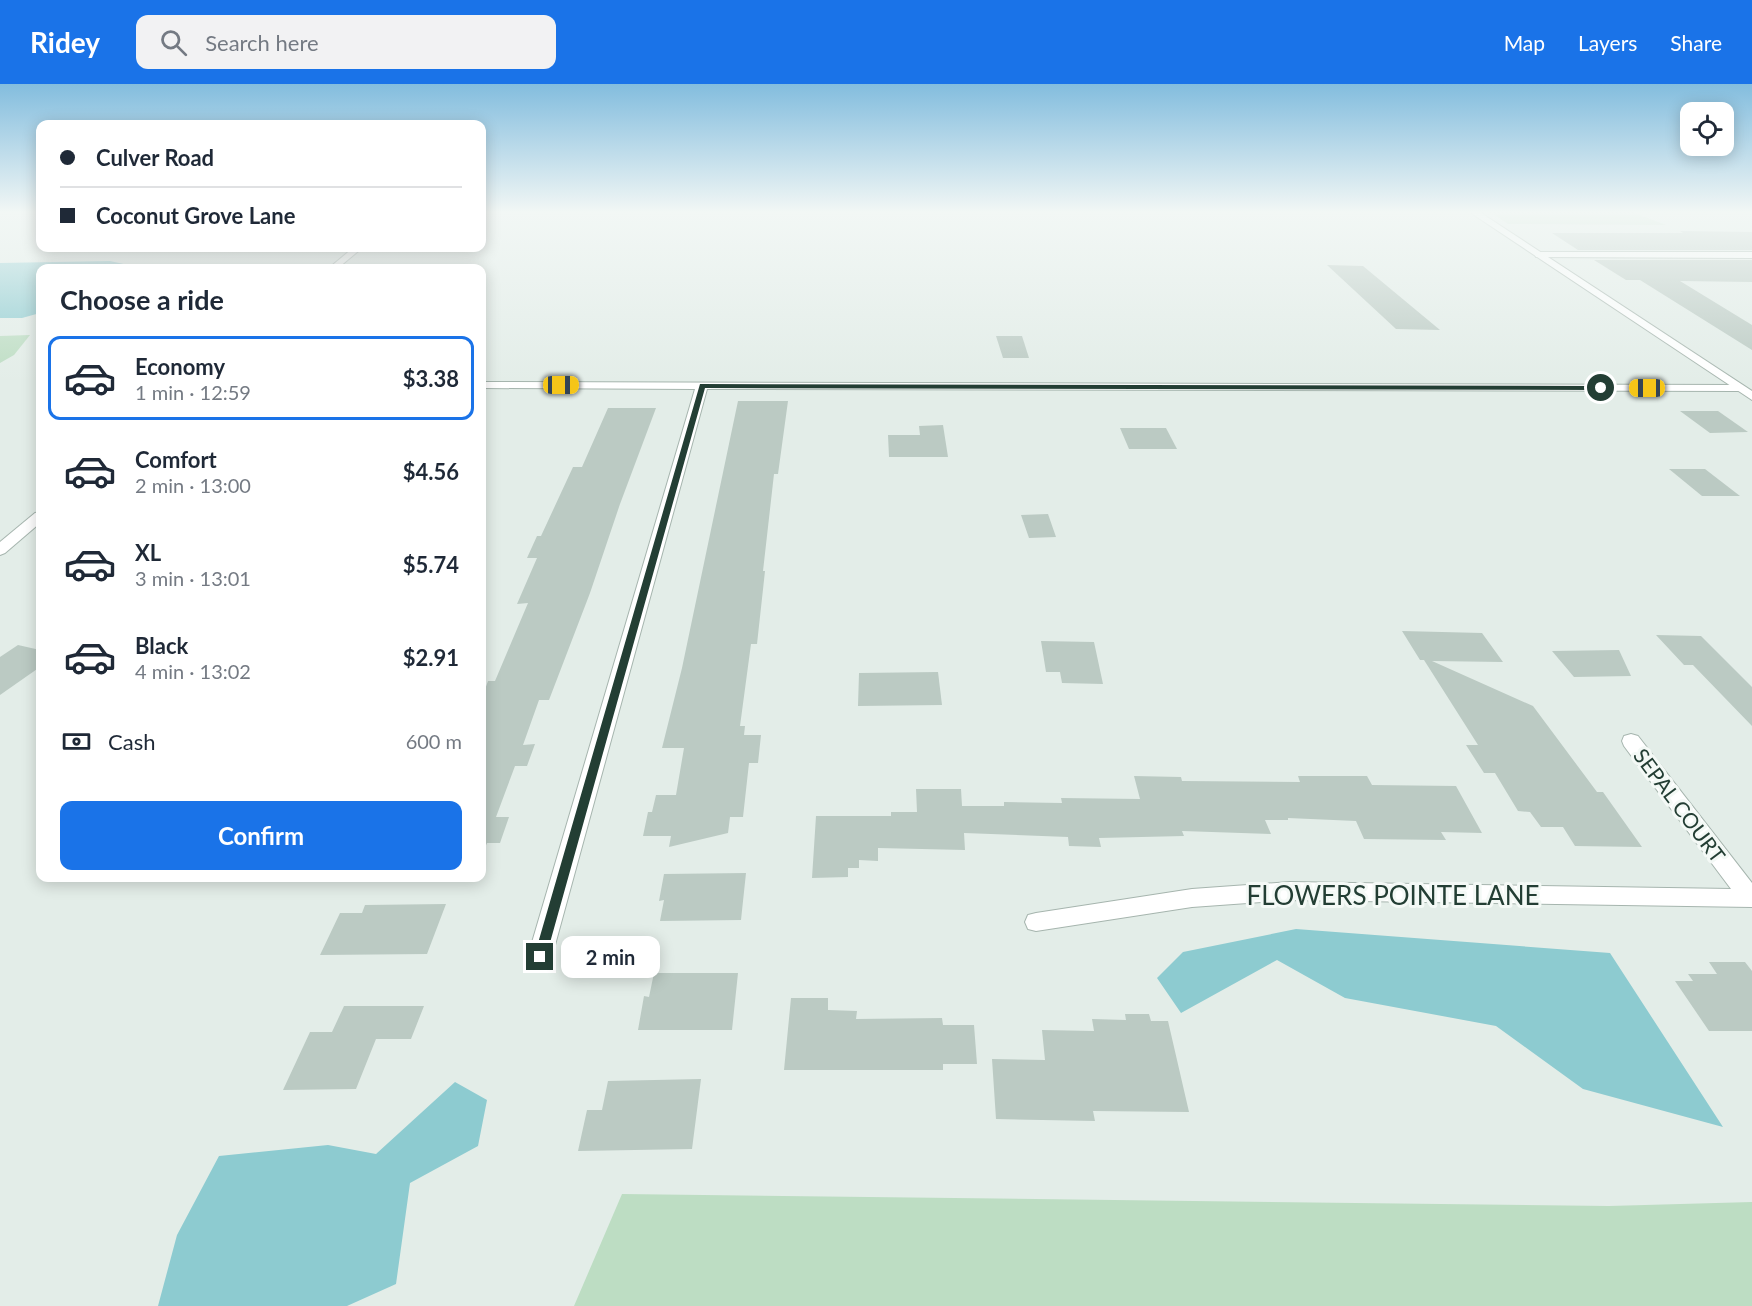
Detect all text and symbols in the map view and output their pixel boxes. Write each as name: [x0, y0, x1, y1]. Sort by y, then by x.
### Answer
search box: [136, 15, 556, 69]
text: Ridey: [30, 25, 100, 59]
icon: search: [157, 26, 190, 59]
text: Search here: [205, 29, 319, 56]
text: Map: [1504, 30, 1545, 55]
text: Layers: [1578, 30, 1637, 55]
text: Share: [1670, 30, 1722, 55]
map controls: [1680, 102, 1734, 156]
button: locate: [1680, 102, 1734, 156]
text: Culver Road: [96, 144, 214, 171]
text: Coconut Grove Lane: [96, 202, 295, 229]
text: Choose a ride: [60, 283, 224, 316]
icon: car: [63, 351, 117, 405]
text: Economy: [135, 353, 225, 380]
text: $3.38: [403, 365, 459, 392]
route start: [1587, 374, 1614, 401]
car: [543, 376, 579, 394]
car: [1629, 379, 1665, 397]
text: 1 min · 12:59: [135, 380, 251, 404]
icon: car: [63, 444, 117, 498]
text: Comfort: [135, 446, 217, 473]
text: $4.56: [403, 458, 459, 485]
text: 2 min · 13:00: [135, 473, 251, 497]
icon: car: [63, 537, 117, 591]
text: XL: [135, 539, 161, 566]
text: $5.74: [403, 551, 459, 578]
text: 3 min · 13:01: [135, 566, 251, 590]
icon: car: [63, 630, 117, 684]
text: Black: [135, 632, 188, 659]
text: $2.91: [403, 644, 459, 671]
text: 4 min · 13:02: [135, 659, 251, 683]
icon: cash: [60, 725, 93, 758]
text: Cash: [108, 728, 155, 755]
text: 600 m: [406, 729, 462, 753]
street label: SEPAL COURT: [1629, 743, 1731, 867]
button: Confirm: [60, 801, 462, 870]
street label: FLOWERS POINTE LANE: [1246, 879, 1540, 911]
callout: 2 min: [561, 936, 660, 978]
route end: [526, 943, 553, 970]
text: 2 min: [586, 945, 635, 969]

